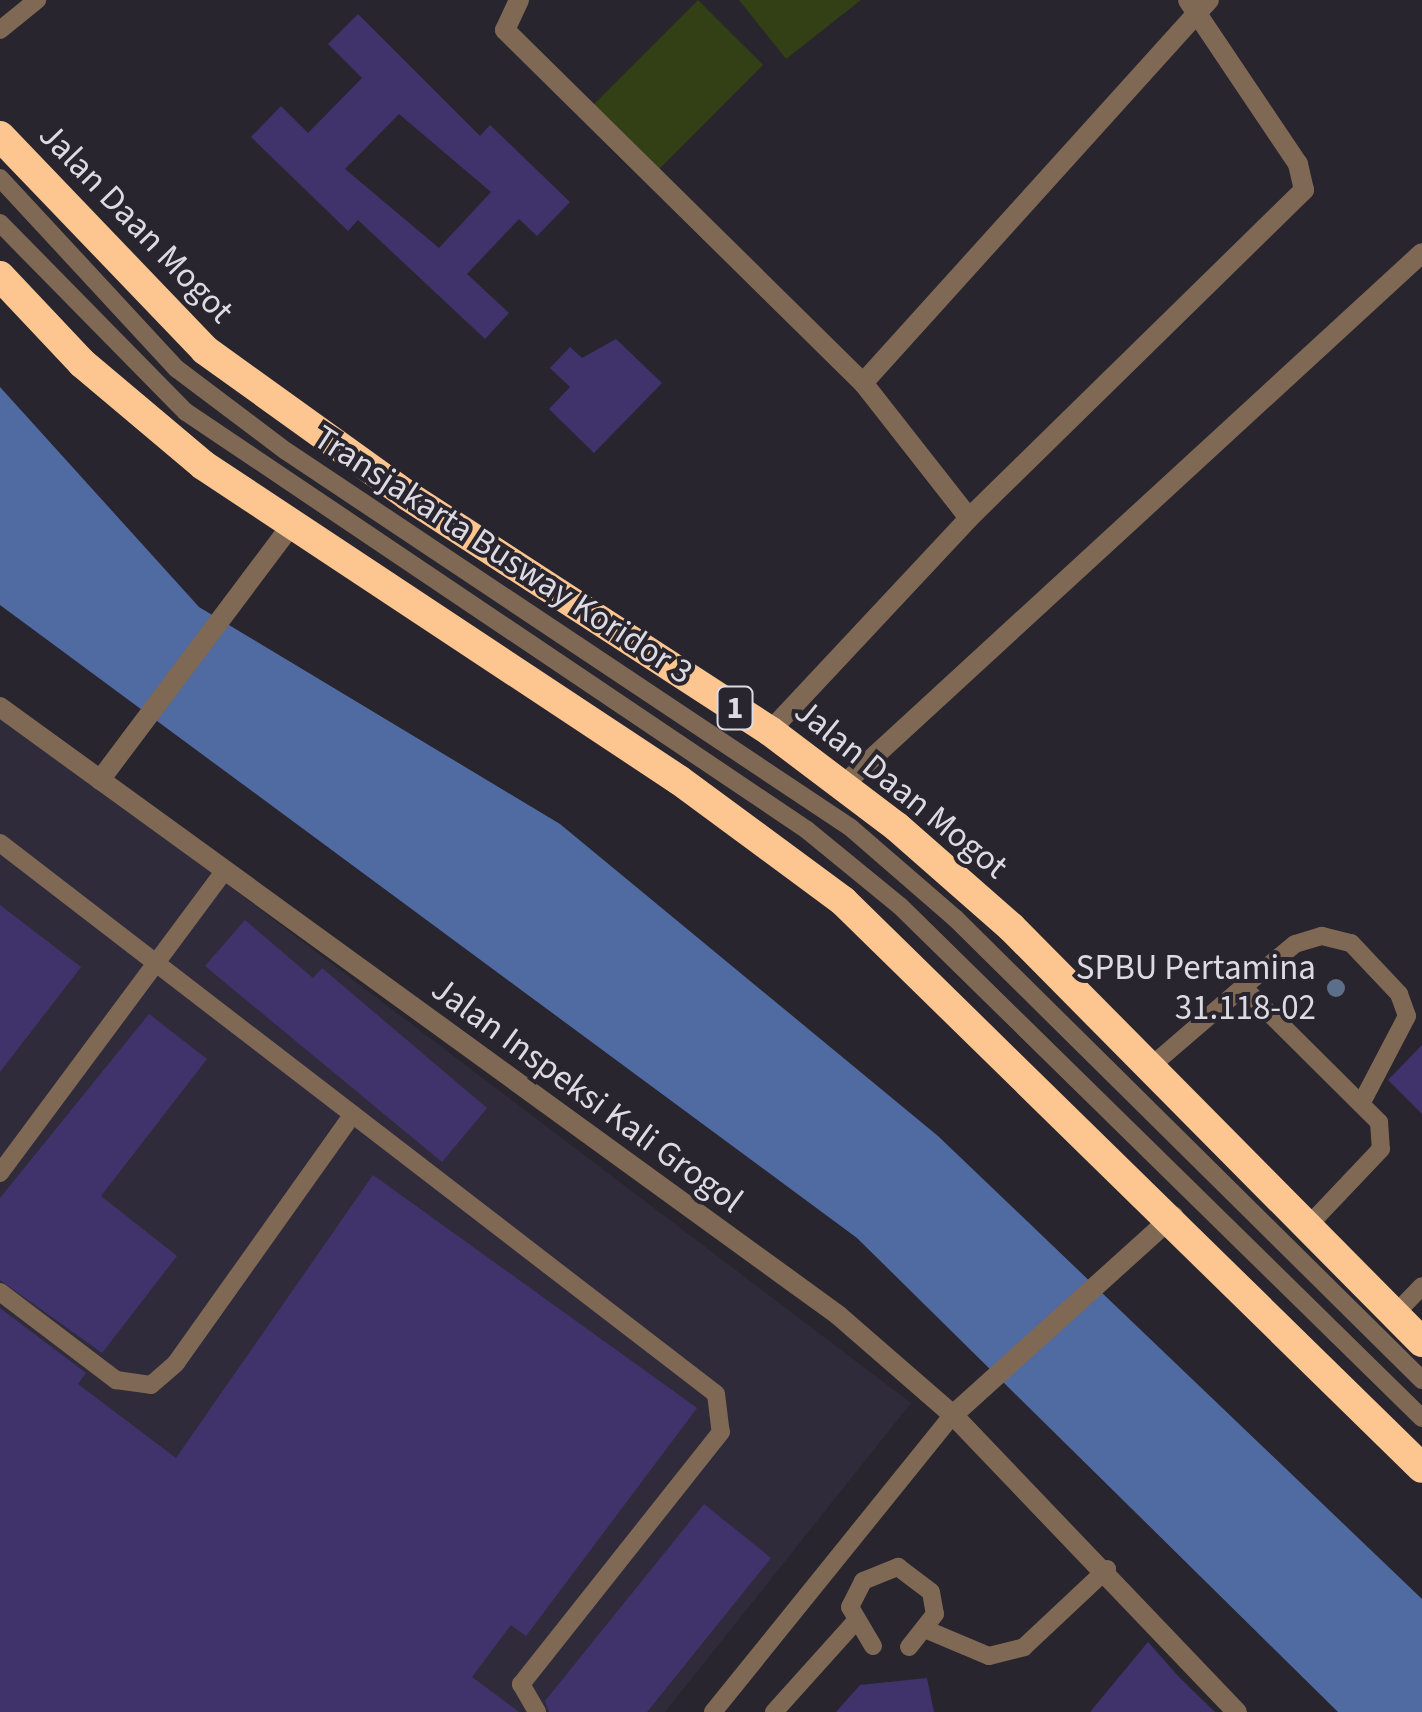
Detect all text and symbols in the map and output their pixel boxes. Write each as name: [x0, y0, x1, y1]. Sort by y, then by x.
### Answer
street label: Jalan Daan Mogot: [30, 114, 242, 332]
street label: Transjakarta Busway Koridor 3: [306, 417, 700, 693]
road number: 1: [715, 681, 755, 735]
street label: Jalan Daan Mogot: [786, 690, 1016, 888]
place label: SPBU Pertamina 31.118-02: [1076, 947, 1316, 1029]
street label: Jalan Inspeksi Kali Grogol: [423, 968, 751, 1222]
marker: SPBU Pertamina 31.118-02: [1325, 977, 1347, 999]

